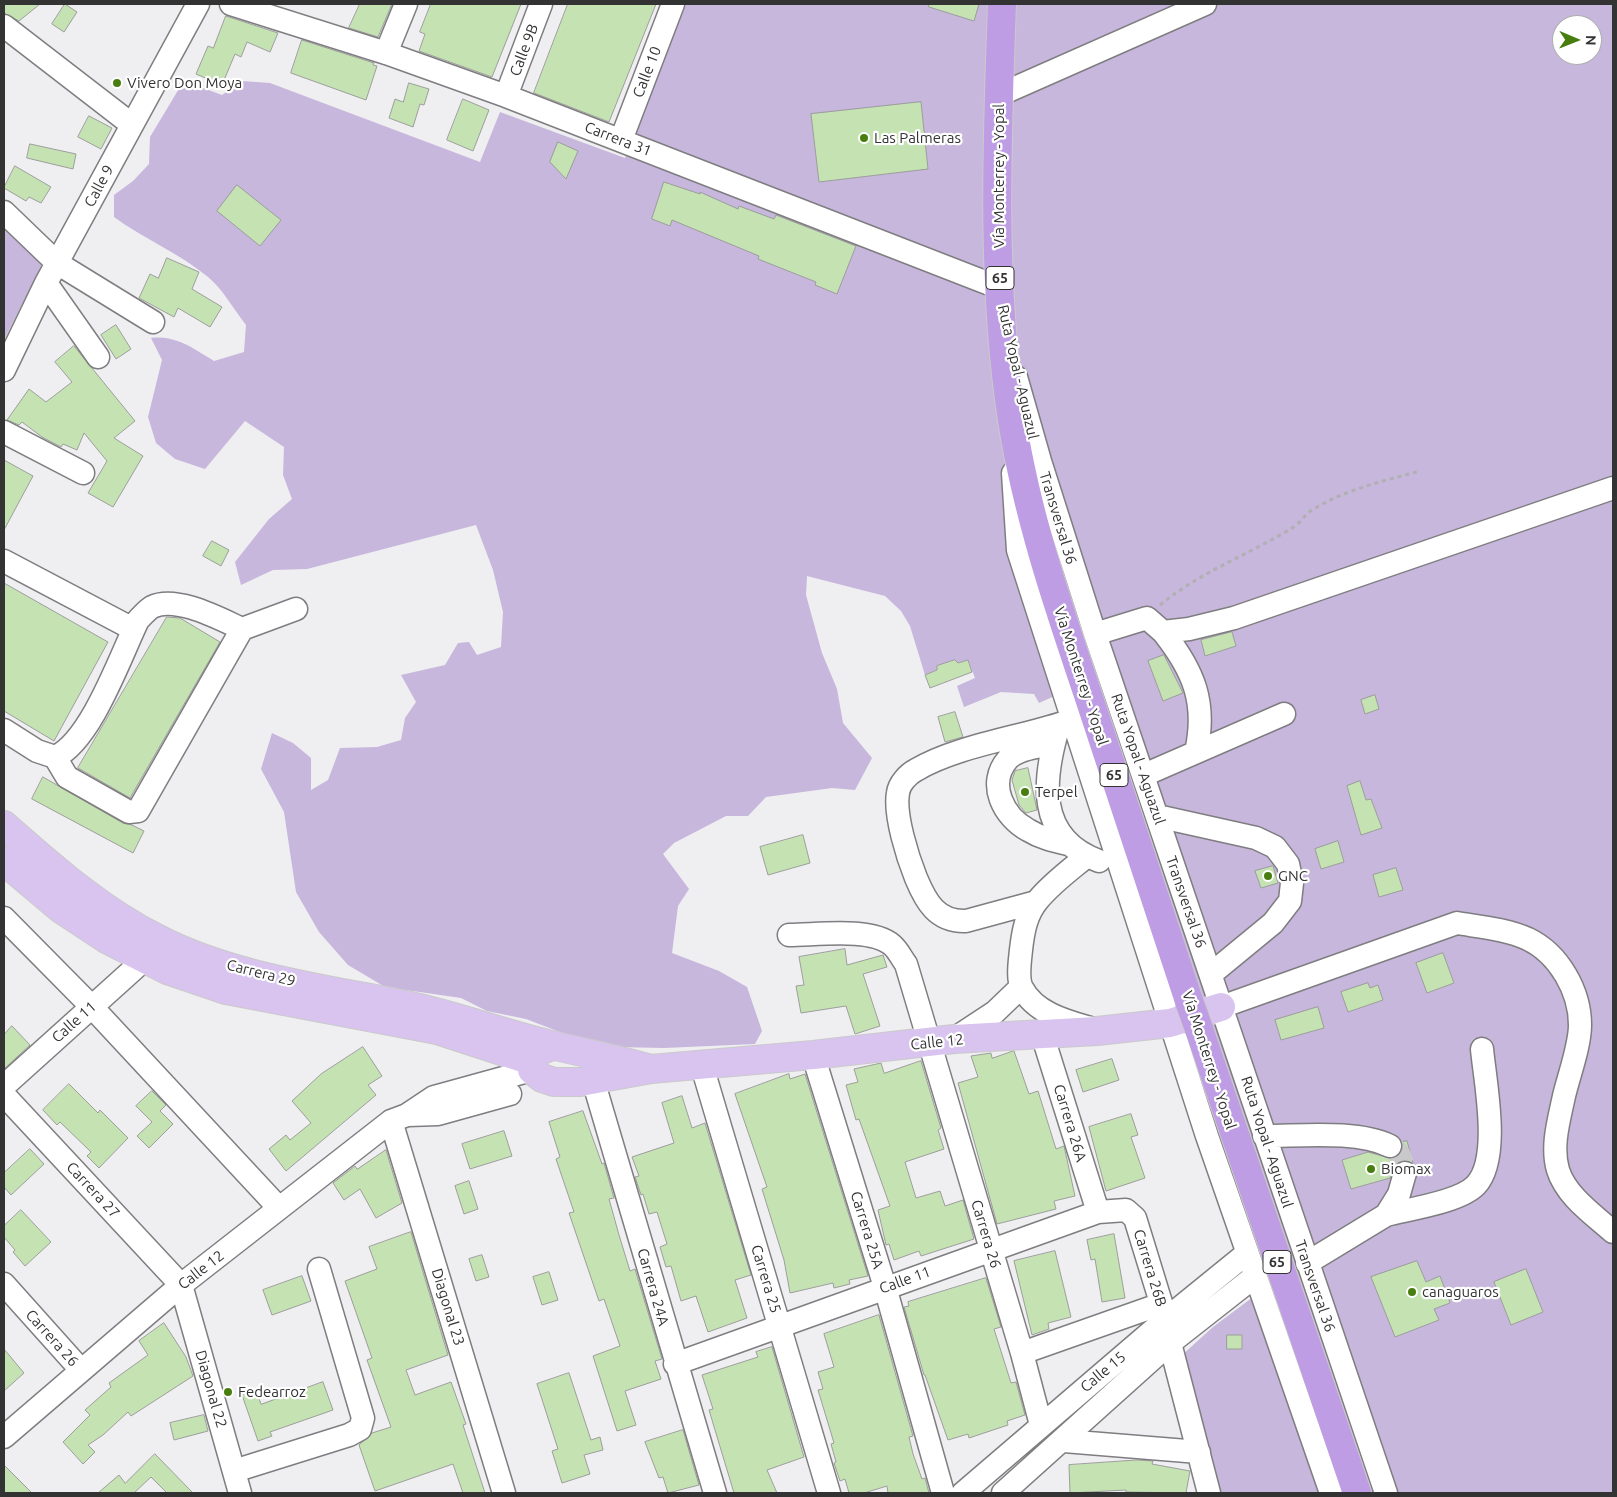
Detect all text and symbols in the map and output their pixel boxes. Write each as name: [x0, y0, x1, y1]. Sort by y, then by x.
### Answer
north arrow: [1552, 15, 1602, 65]
street label: Calle 9B: [506, 21, 542, 79]
text: N: [1583, 35, 1599, 46]
street label: Calle 10: [629, 44, 665, 100]
place label: Vivero Don Moya: [127, 74, 242, 92]
marker: Vivero Don Moya: [111, 77, 123, 89]
street label: Vía Monterrey - Yopal: [990, 104, 1008, 248]
street label: Carrera 31: [582, 118, 654, 160]
place label: Las Palmeras: [874, 129, 961, 147]
marker: Las Palmeras: [858, 132, 870, 144]
street label: Calle 9: [81, 162, 117, 210]
road number: 65: [986, 266, 1014, 290]
street label: Ruta Yopal - Aguazul: [994, 303, 1042, 441]
street label: Transversal 36: [1035, 469, 1081, 567]
street label: Vía Monterrey - Yopal: [1050, 604, 1112, 748]
street label: Ruta Yopal - Aguazul: [1107, 691, 1169, 827]
road number: 65: [1100, 764, 1128, 786]
place label: Terpel: [1035, 783, 1078, 801]
marker: Terpel: [1019, 786, 1031, 798]
street label: Transversal 36: [1162, 854, 1210, 950]
place label: GNC: [1278, 867, 1308, 885]
marker: GNC: [1262, 870, 1274, 882]
street label: Carrera 29: [225, 956, 297, 990]
street label: Vía Monterrey - Yopal: [1178, 988, 1240, 1132]
street label: Calle 11: [48, 997, 100, 1047]
street label: Calle 12: [909, 1030, 965, 1054]
street label: Ruta Yopal - Aguazul: [1237, 1074, 1297, 1210]
street label: Carrera 26A: [1050, 1082, 1090, 1164]
street label: Carrera 27: [62, 1158, 124, 1222]
place label: Biomax: [1381, 1160, 1431, 1178]
marker: Biomax: [1365, 1163, 1377, 1175]
street label: Carrera 25A: [847, 1189, 887, 1271]
street label: Carrera 26: [967, 1198, 1005, 1270]
street label: Carrera 26B: [1130, 1227, 1170, 1309]
street label: Transversal 36: [1291, 1238, 1339, 1334]
street label: Carrera 25: [747, 1243, 785, 1315]
street label: Calle 12: [174, 1246, 228, 1294]
street label: Carrera 24A: [633, 1246, 673, 1328]
road number: 65: [1263, 1250, 1291, 1274]
street label: Calle 11: [877, 1262, 933, 1298]
street label: Diagonal 23: [428, 1266, 468, 1348]
place label: canaguaros: [1422, 1283, 1499, 1301]
marker: canaguaros: [1406, 1286, 1418, 1298]
street label: Carrera 26: [22, 1306, 82, 1370]
street label: Diagonal 22: [191, 1348, 231, 1430]
street label: Calle 15: [1077, 1348, 1129, 1396]
place label: Fedearroz: [238, 1383, 306, 1401]
marker: Fedearroz: [222, 1386, 234, 1398]

